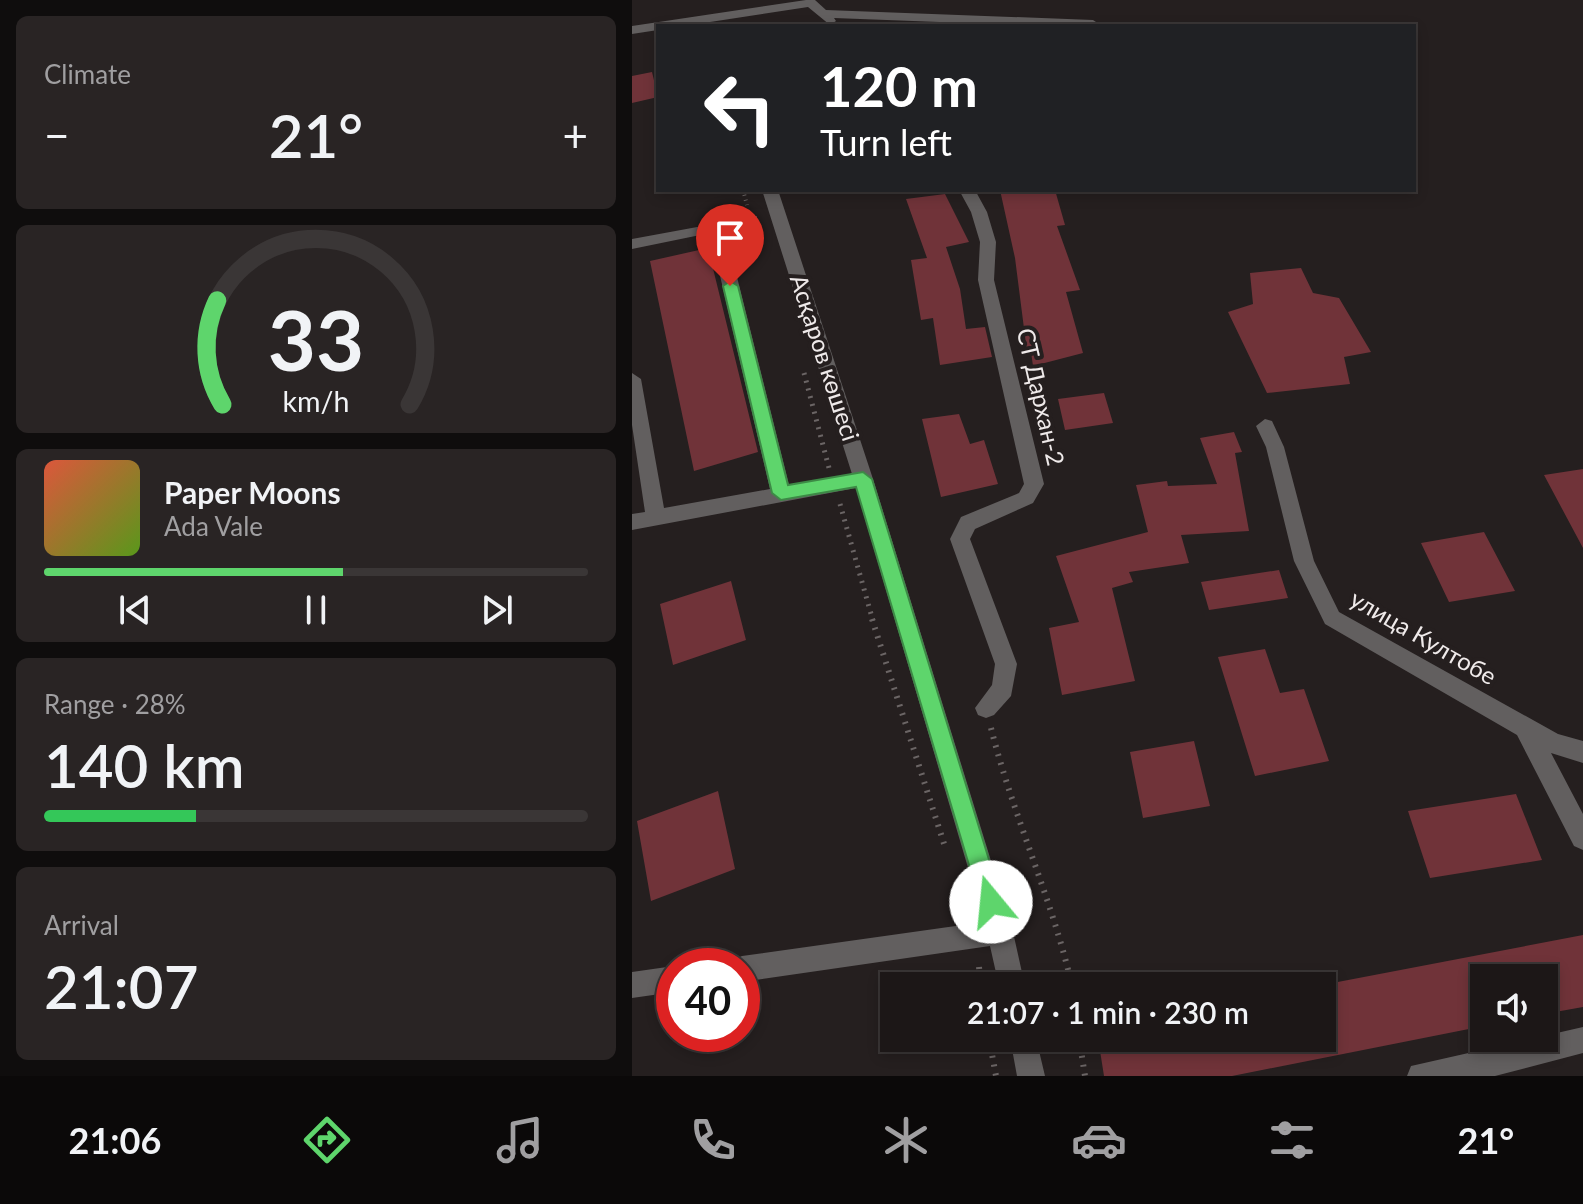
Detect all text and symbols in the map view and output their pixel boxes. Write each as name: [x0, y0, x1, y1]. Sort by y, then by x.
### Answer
text: 120 m: [820, 52, 978, 119]
icon: left: [688, 56, 792, 160]
text: Climate: [44, 58, 131, 90]
text: 21°: [269, 99, 363, 171]
text: −: [44, 109, 70, 161]
text: +: [562, 109, 588, 161]
text: Turn left: [820, 120, 952, 164]
pin: [696, 204, 764, 286]
icon: arrive: [708, 216, 752, 260]
street label: Асқаров көшесі: [785, 271, 866, 444]
text: 33: [268, 289, 364, 389]
street label: СТ Дархан-2: [1012, 325, 1071, 468]
text: km/h: [283, 384, 349, 418]
text: Paper Moons: [164, 474, 341, 510]
text: Ada Vale: [164, 510, 263, 542]
street label: улица Култобе: [1346, 583, 1502, 690]
icon: previous: [113, 588, 157, 632]
icon: pause: [294, 588, 338, 632]
icon: next: [475, 588, 519, 632]
text: Range · 28%: [44, 688, 186, 720]
text: 140 km: [44, 729, 245, 801]
position arrow: [949, 860, 1033, 944]
text: Arrival: [44, 909, 119, 941]
speed limit sign: 40: [656, 948, 760, 1052]
text: 21:07: [44, 950, 198, 1022]
map controls: [1470, 964, 1558, 1052]
button: sound: [1470, 964, 1558, 1052]
text: 21:07 · 1 min · 230 m: [967, 994, 1249, 1030]
icon: directions: [299, 1112, 355, 1168]
icon: music: [492, 1112, 548, 1168]
icon: phone: [685, 1112, 741, 1168]
icon: climate: [878, 1112, 934, 1168]
icon: car: [1071, 1112, 1127, 1168]
icon: filters: [1264, 1112, 1320, 1168]
text: 21:06: [69, 1118, 161, 1162]
text: 21°: [1458, 1118, 1514, 1162]

